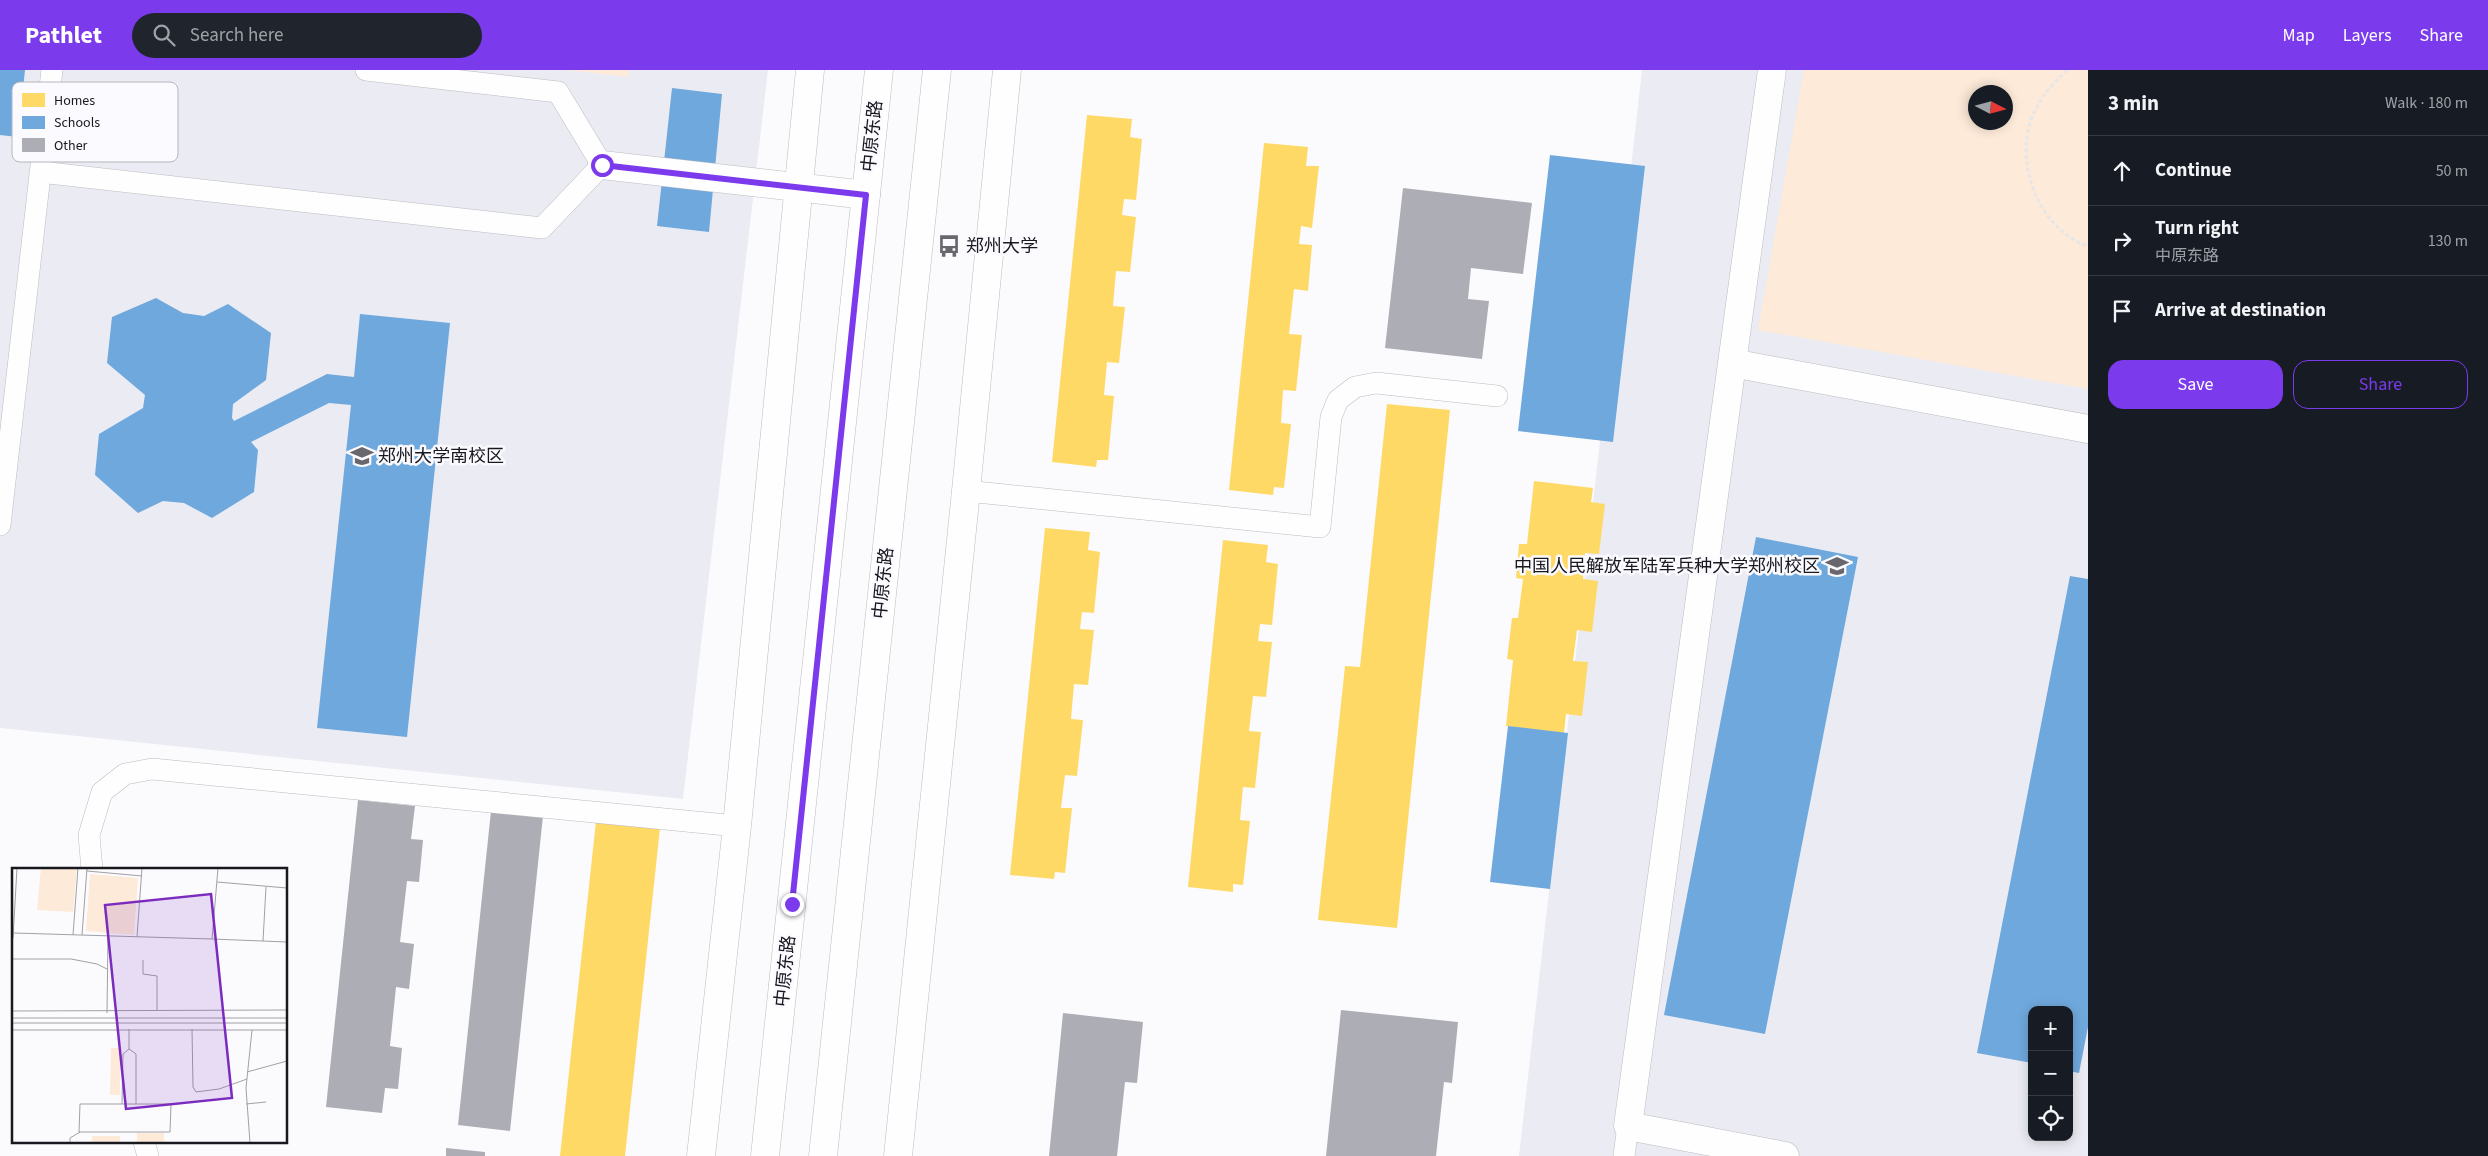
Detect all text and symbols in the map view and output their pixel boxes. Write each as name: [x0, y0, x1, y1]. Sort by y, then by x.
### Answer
search box: [132, 13, 482, 58]
text: Pathlet: [25, 18, 102, 53]
icon: search: [150, 21, 178, 49]
text: Search here: [190, 22, 284, 49]
text: Map: [2283, 23, 2315, 48]
text: Layers: [2343, 23, 2392, 48]
text: Share: [2420, 23, 2463, 48]
legend: [12, 82, 178, 162]
north arrow: [1968, 85, 2013, 130]
text: 3 min: [2108, 88, 2159, 118]
text: Homes: [54, 91, 95, 111]
text: Walk · 180 m: [2385, 92, 2468, 114]
street label: 中原东路: [856, 99, 889, 173]
text: Schools: [54, 113, 100, 133]
text: Other: [54, 136, 88, 156]
route start: [591, 154, 614, 177]
icon: ahead: [2108, 157, 2136, 185]
text: Continue: [2155, 157, 2232, 184]
text: 50 m: [2436, 160, 2468, 182]
text: Turn right: [2155, 215, 2239, 242]
icon: right: [2108, 227, 2136, 255]
text: 130 m: [2428, 230, 2468, 252]
bus stop icon: 郑州大学: [936, 233, 962, 259]
place label: 郑州大学: [966, 234, 1038, 259]
text: 中原东路: [2155, 245, 2219, 267]
icon: arrive: [2108, 297, 2136, 325]
text: Arrive at destination: [2155, 297, 2326, 324]
button: Save: [2108, 360, 2283, 409]
button: Share: [2293, 360, 2468, 409]
school or university icon: 郑州大学南校区: [349, 443, 375, 469]
place label: 郑州大学南校区: [378, 444, 504, 469]
street label: 中原东路: [867, 546, 900, 620]
school or university icon: 中国人民解放军陆军兵种大学郑州校区: [1824, 553, 1850, 579]
place label: 中国人民解放军陆军兵种大学郑州校区: [1514, 554, 1820, 579]
inset map: [12, 868, 288, 1144]
route end: [781, 893, 804, 916]
street label: 中原东路: [769, 934, 802, 1008]
map controls: [2028, 1006, 2073, 1141]
button: +: [2028, 1006, 2073, 1051]
button: −: [2028, 1051, 2073, 1096]
button: locate: [2028, 1096, 2073, 1141]

